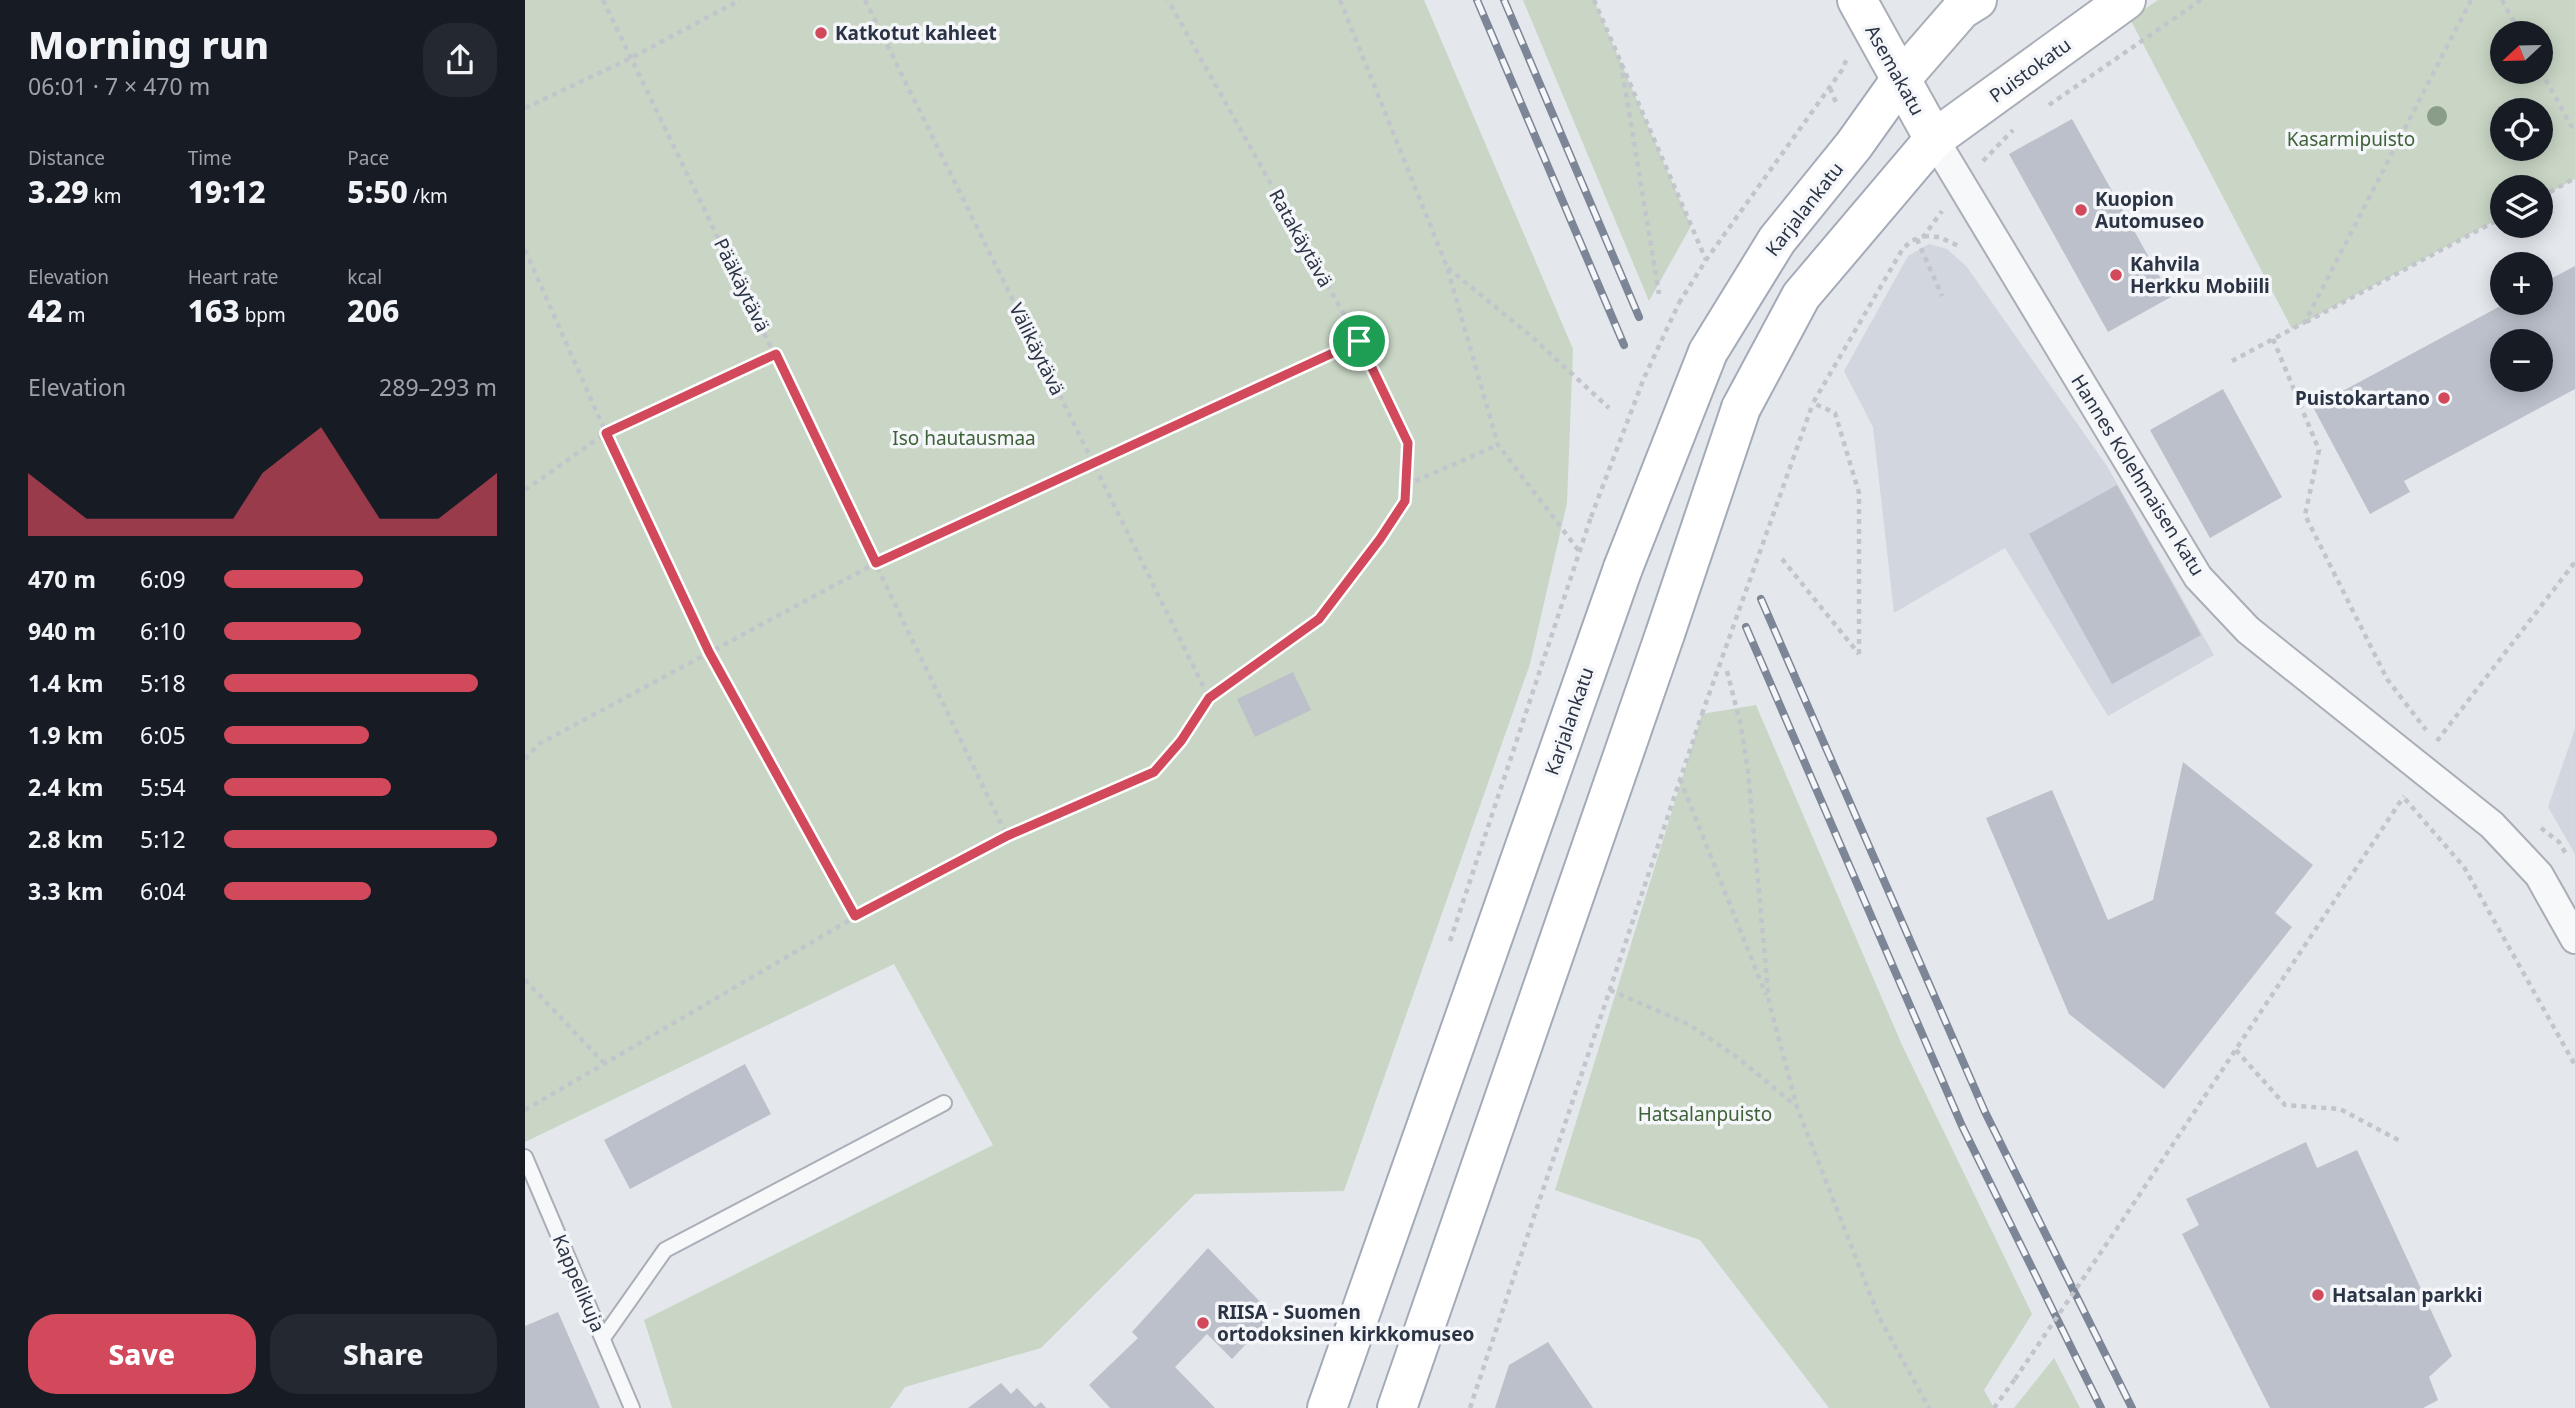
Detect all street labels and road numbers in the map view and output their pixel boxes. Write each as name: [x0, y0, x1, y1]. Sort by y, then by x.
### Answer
street label: Asemakatu: [1859, 20, 1931, 120]
street label: Puistokatu: [1984, 32, 2076, 108]
street label: Karjalankatu: [1759, 157, 1849, 261]
street label: Ratakäytävä: [1263, 184, 1339, 292]
street label: Pääkäytävä: [708, 234, 776, 336]
street label: Välikäytävä: [1003, 298, 1071, 400]
street label: Hannes Kolehmaisen katu: [2065, 369, 2211, 581]
street label: Karjalankatu: [1538, 664, 1600, 778]
street label: Kappelikuja: [547, 1230, 611, 1336]

